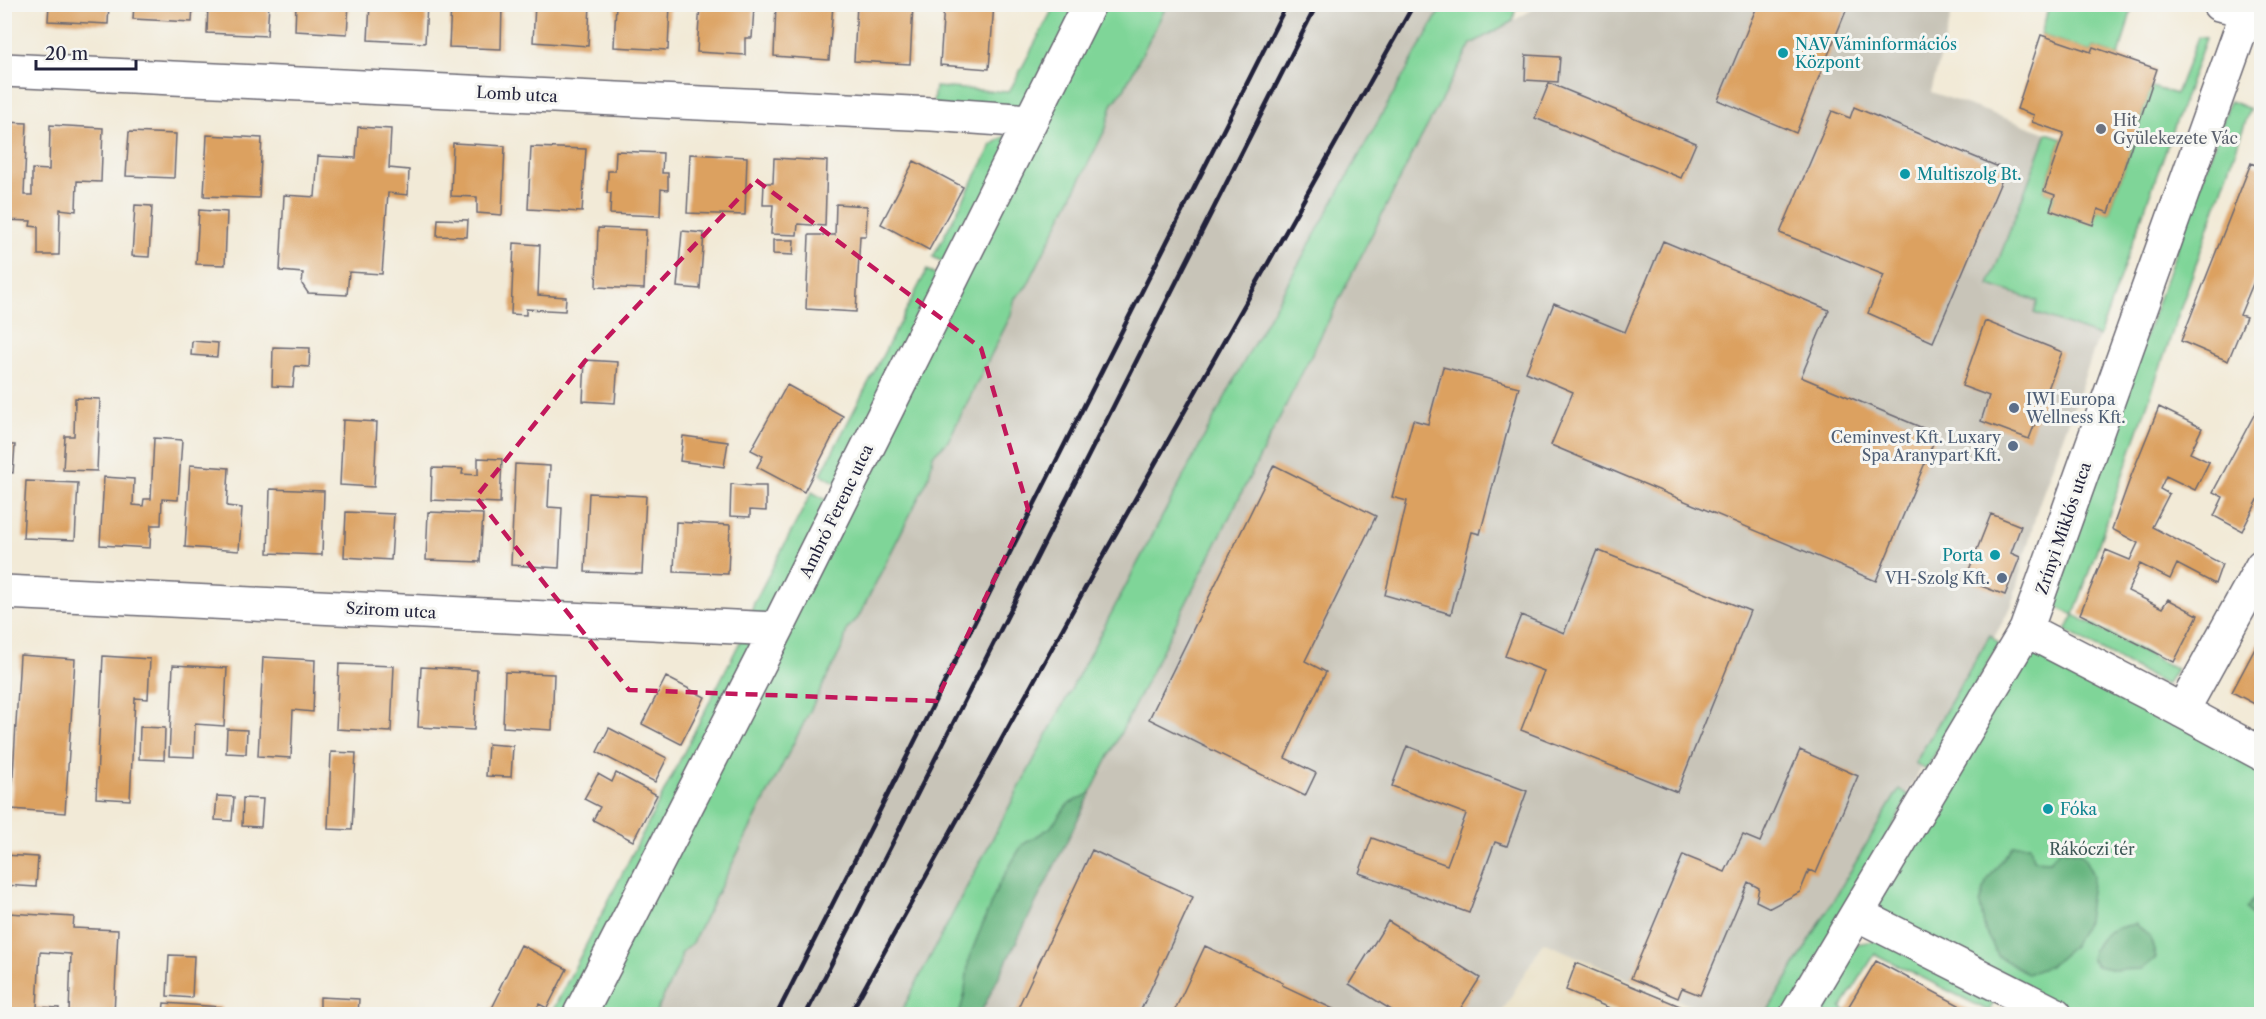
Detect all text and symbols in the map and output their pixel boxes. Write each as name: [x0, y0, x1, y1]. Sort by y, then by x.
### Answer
scale bar: [36, 33, 136, 71]
place label: NAV Váminformációs Központ: [1795, 34, 1957, 72]
text: 20 m: [45, 43, 89, 65]
marker: NAV Váminformációs Központ: [1776, 46, 1790, 60]
street label: Lomb utca: [476, 82, 559, 106]
place label: Hit Gyülekezete Vác: [2113, 110, 2238, 148]
marker: Hit Gyülekezete Vác: [2094, 122, 2108, 136]
place label: Multiszolg Bt.: [1917, 164, 2022, 184]
marker: Multiszolg Bt.: [1898, 167, 1912, 181]
place label: IWI Europa Wellness Kft.: [2025, 389, 2126, 427]
marker: IWI Europa Wellness Kft.: [2007, 401, 2021, 415]
place label: Ceminvest Kft. Luxary Spa Aranypart Kft.: [1831, 427, 2002, 465]
marker: Ceminvest Kft. Luxary Spa Aranypart Kft.: [2006, 439, 2020, 453]
street label: Ambró Ferenc utca: [795, 440, 877, 582]
street label: Zrínyi Miklós utca: [2031, 459, 2095, 597]
place label: Porta: [1942, 545, 1984, 565]
marker: Porta: [1988, 548, 2002, 562]
place label: VH-Szolg Kft.: [1884, 568, 1990, 588]
marker: VH-Szolg Kft.: [1995, 571, 2009, 585]
street label: Szirom utca: [345, 598, 437, 622]
place label: Fóka: [2060, 799, 2097, 819]
marker: Fóka: [2041, 802, 2055, 816]
park label: Rákóczi tér: [2049, 839, 2135, 859]

